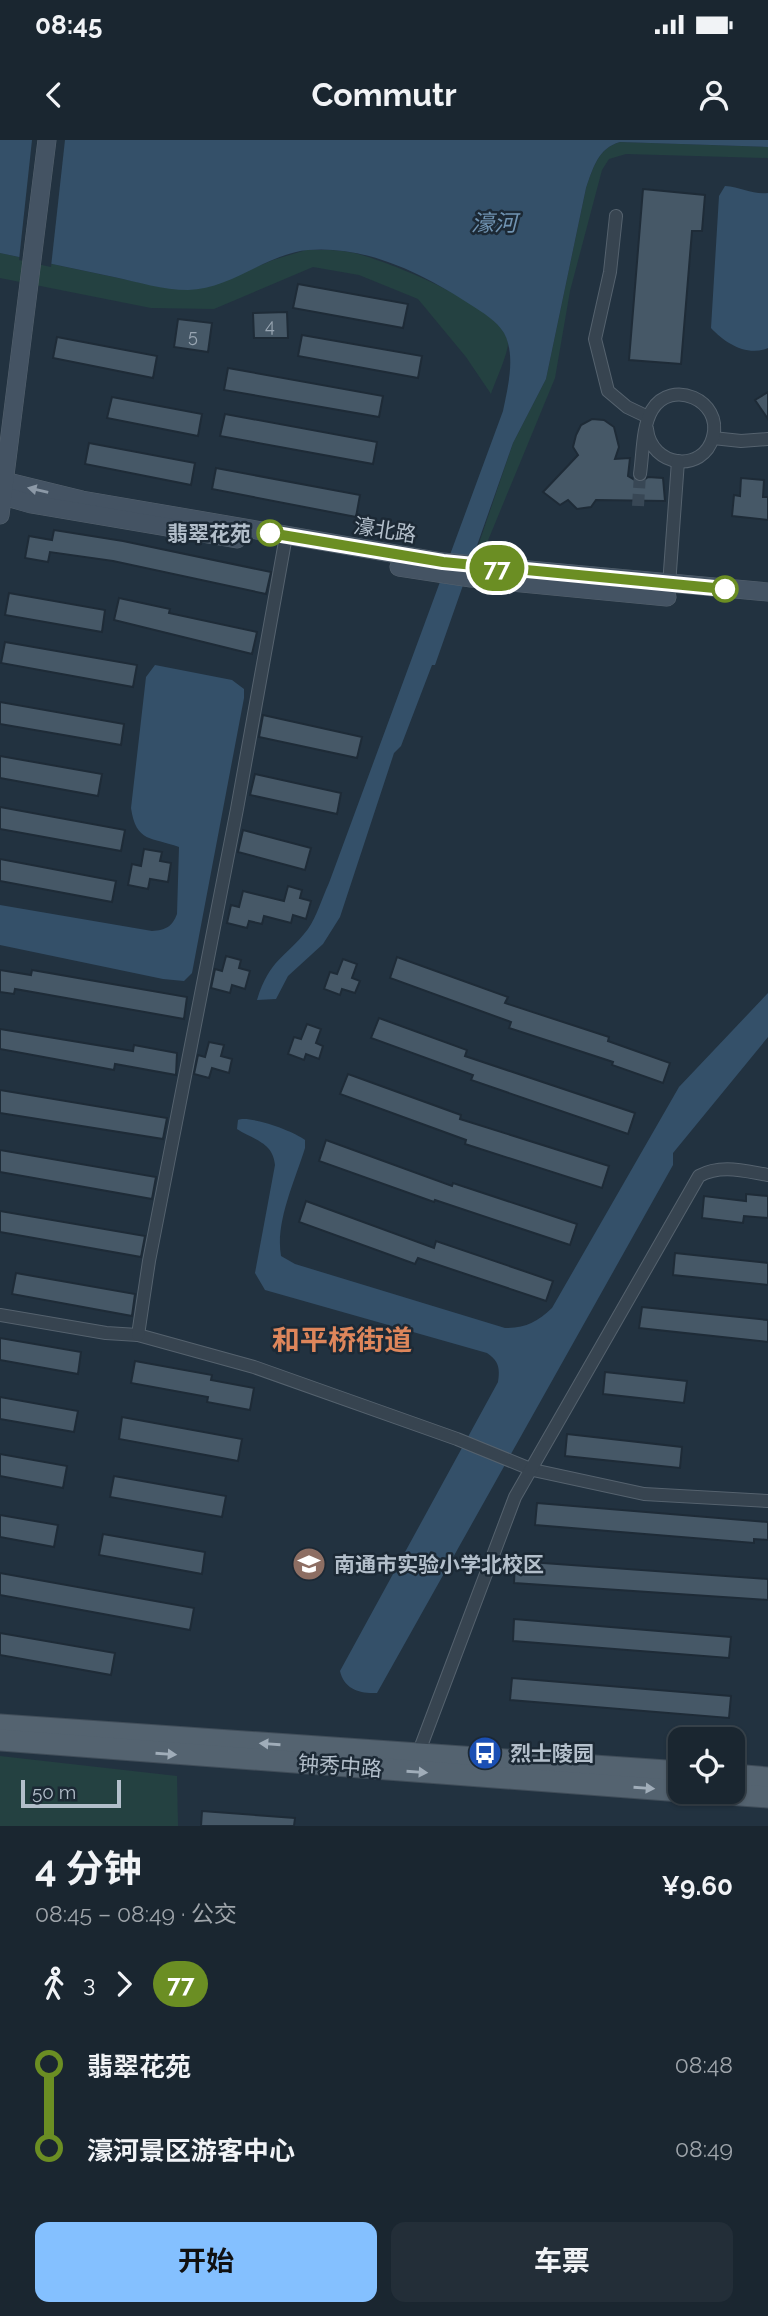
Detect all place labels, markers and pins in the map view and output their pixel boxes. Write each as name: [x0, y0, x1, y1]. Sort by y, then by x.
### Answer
marker: 翡翠花苑: [257, 520, 283, 546]
place label: 翡翠花苑: [167, 521, 251, 546]
unlabelled marker: [712, 576, 738, 602]
school or university icon: 南通市实验小学北校区: [290, 1545, 328, 1583]
place label: 南通市实验小学北校区: [334, 1552, 544, 1577]
bus stop icon: 烈士陵园: [466, 1734, 504, 1772]
place label: 烈士陵园: [510, 1741, 594, 1766]

